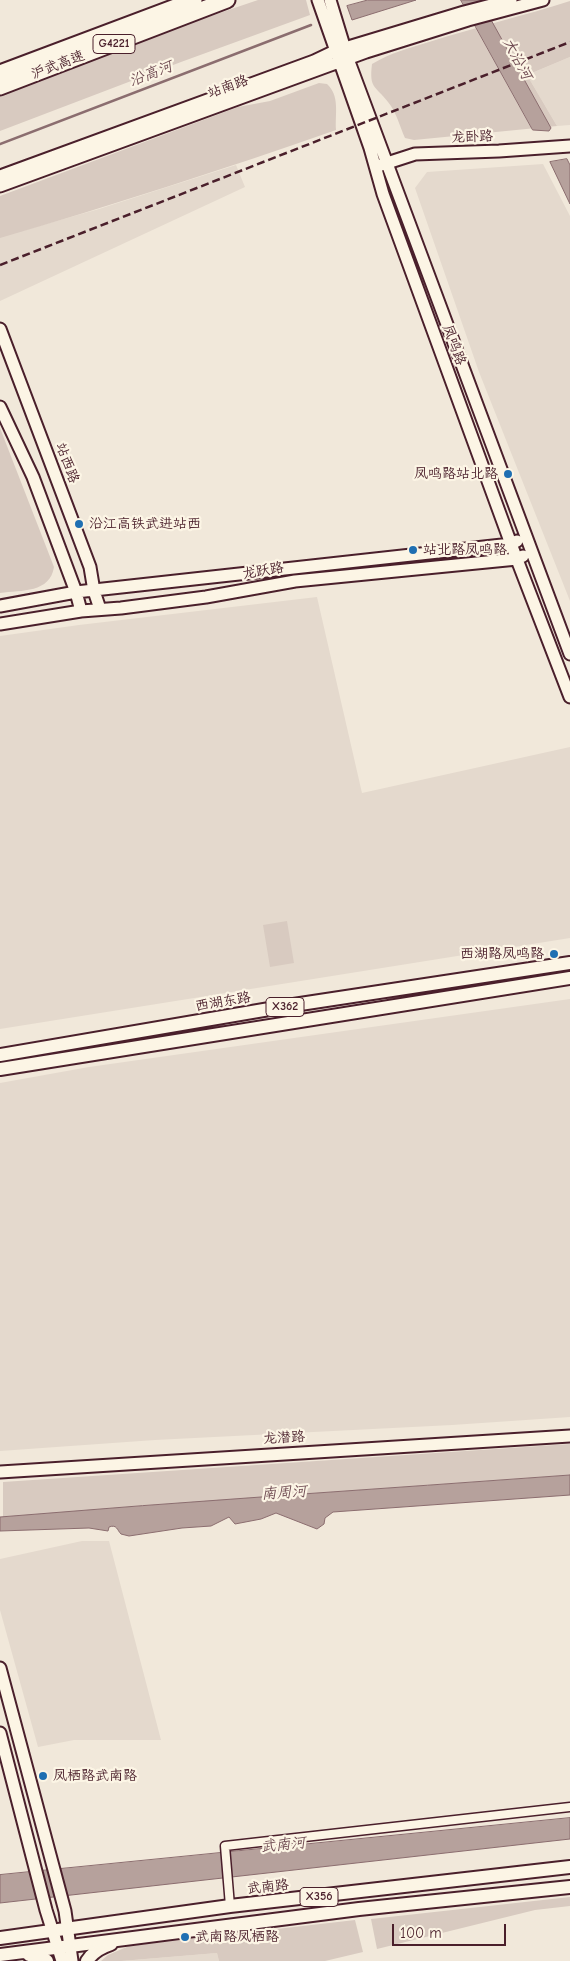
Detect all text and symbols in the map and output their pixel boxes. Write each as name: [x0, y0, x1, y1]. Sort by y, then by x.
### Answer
road number: G4221: [93, 34, 135, 54]
water label: 大沿河: [498, 35, 536, 83]
street label: 沪武高速: [29, 47, 87, 83]
water label: 沿高河: [127, 58, 175, 90]
street label: 站南路: [205, 72, 251, 102]
street label: 龙卧路: [451, 128, 493, 146]
street label: 凤鸣路: [439, 322, 469, 368]
street label: 站西路: [52, 440, 82, 486]
place label: 凤鸣路站北路: [414, 466, 498, 482]
marker: 凤鸣路站北路: [502, 468, 514, 480]
place label: 沿江高铁武进站西: [89, 516, 201, 532]
marker: 沿江高铁武进站西: [73, 518, 85, 530]
place label: 站北路凤鸣路: [423, 542, 507, 558]
marker: 站北路凤鸣路: [407, 544, 419, 556]
street label: 龙跃路: [241, 559, 285, 583]
place label: 西湖路凤鸣路: [460, 946, 544, 962]
marker: 西湖路凤鸣路: [548, 948, 560, 960]
street label: 西湖东路: [194, 989, 252, 1015]
road number: X362: [266, 998, 304, 1016]
street label: 龙潜路: [263, 1429, 305, 1447]
water label: 南周河: [261, 1482, 307, 1504]
place label: 凤栖路武南路: [53, 1768, 137, 1784]
marker: 凤栖路武南路: [37, 1770, 49, 1782]
water label: 武南河: [260, 1834, 306, 1856]
street label: 武南路: [246, 1876, 290, 1898]
road number: X356: [300, 1888, 338, 1906]
scale bar: [395, 1914, 509, 1946]
text: 100 m: [400, 1924, 442, 1942]
place label: 武南路凤栖路: [195, 1929, 279, 1945]
marker: 武南路凤栖路: [179, 1931, 191, 1943]

